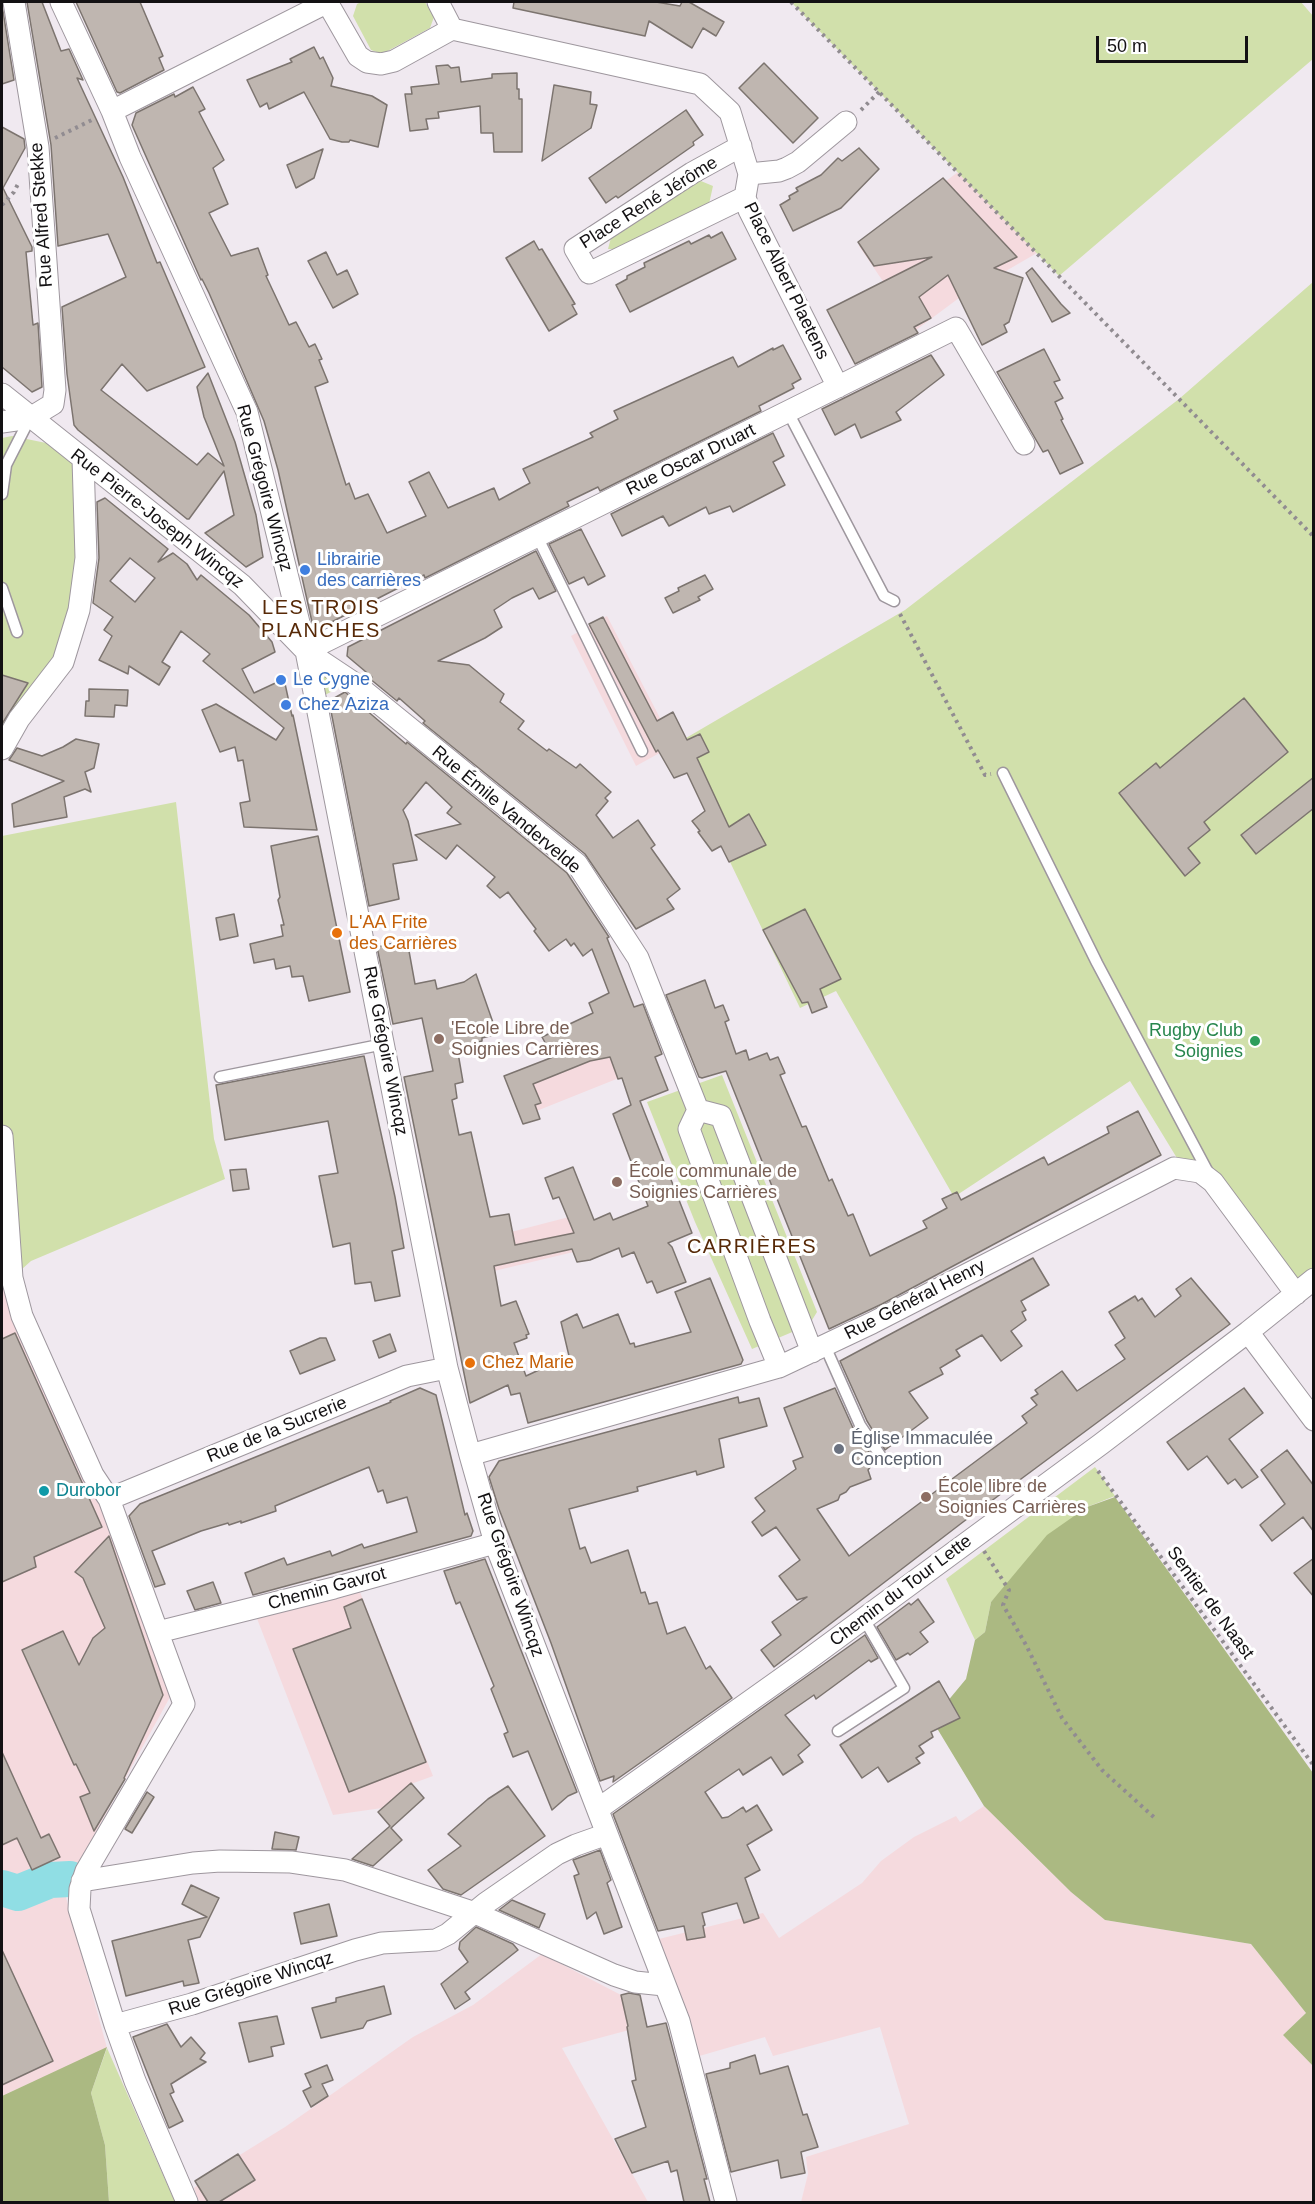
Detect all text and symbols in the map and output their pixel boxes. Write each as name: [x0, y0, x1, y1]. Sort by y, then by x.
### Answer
scale bar: [1099, 24, 1250, 62]
text: 50 m: [1107, 36, 1147, 56]
street label: Rue Alfred Stekke: [26, 142, 58, 288]
street label: Place René Jérôme: [576, 152, 722, 254]
street label: Place Albert Plaetens: [739, 199, 833, 363]
street label: Rue Grégoire Wincqz: [231, 402, 297, 574]
street label: Rue Oscar Druart: [623, 419, 759, 501]
street label: Rue Pierre-Joseph Wincqz: [66, 445, 248, 593]
place label: Librairie des carrières: [317, 549, 421, 592]
marker: Librairie des carrières: [298, 563, 312, 577]
district label: LES TROIS PLANCHES: [261, 596, 381, 643]
place label: Le Cygne: [293, 669, 370, 691]
marker: Le Cygne: [274, 673, 288, 687]
place label: Chez Aziza: [298, 694, 389, 716]
marker: Chez Aziza: [279, 698, 293, 712]
street label: Rue Émile Vandervelde: [427, 741, 585, 879]
place label: L'AA Frite des Carrières: [349, 912, 457, 954]
marker: L'AA Frite des Carrières: [330, 926, 344, 940]
street label: Rue Grégoire Wincqz: [358, 964, 412, 1138]
place label: 'Ecole Libre de Soignies Carrières: [451, 1018, 599, 1060]
place label: Rugby Club Soignies: [1149, 1020, 1243, 1062]
marker: 'Ecole Libre de Soignies Carrières: [432, 1032, 446, 1046]
marker: Rugby Club Soignies: [1248, 1034, 1262, 1048]
place label: École communale de Soignies Carrières: [629, 1161, 797, 1204]
marker: École communale de Soignies Carrières: [610, 1175, 624, 1189]
district label: CARRIÈRES: [687, 1235, 817, 1259]
street label: Rue Général Henry: [841, 1255, 989, 1345]
place label: Chez Marie: [482, 1352, 574, 1374]
marker: Chez Marie: [463, 1356, 477, 1370]
street label: Rue de la Sucrerie: [204, 1392, 350, 1468]
place label: Église Immaculée Conception: [851, 1428, 993, 1470]
marker: Église Immaculée Conception: [832, 1442, 846, 1456]
place label: École libre de Soignies Carrières: [938, 1476, 1086, 1518]
place label: Durobor: [56, 1480, 121, 1502]
marker: Durobor: [37, 1484, 51, 1498]
street label: Rue Grégoire Wincqz: [472, 1490, 548, 1660]
marker: École libre de Soignies Carrières: [919, 1490, 933, 1504]
street label: Chemin du Tour Lette: [826, 1531, 976, 1651]
street label: Sentier de Naast: [1162, 1542, 1258, 1664]
street label: Chemin Gavrot: [266, 1563, 388, 1615]
street label: Rue Grégoire Wincqz: [166, 1947, 336, 2021]

